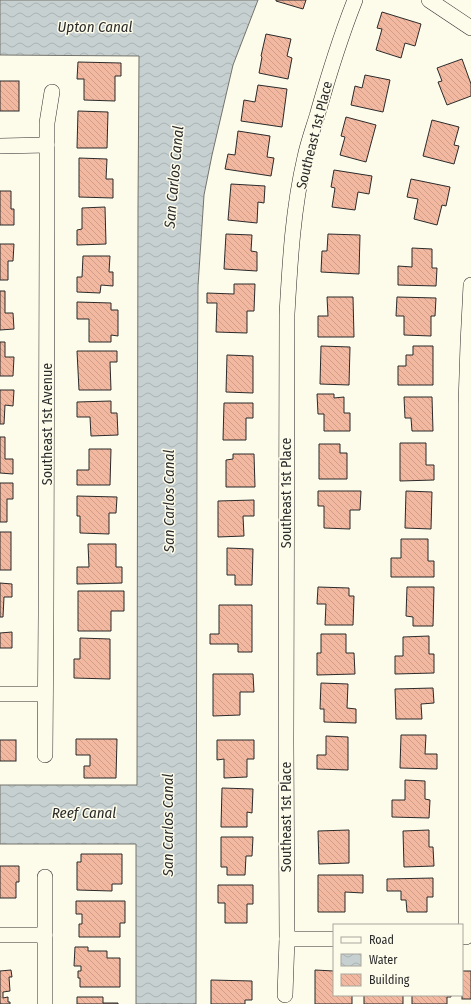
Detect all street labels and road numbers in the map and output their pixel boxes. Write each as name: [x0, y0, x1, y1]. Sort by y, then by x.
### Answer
street label: Southeast 1st Place: [293, 79, 336, 191]
street label: Southeast 1st Avenue: [39, 363, 56, 485]
street label: Southeast 1st Place: [278, 438, 295, 548]
street label: Southeast 1st Place: [278, 762, 295, 872]

